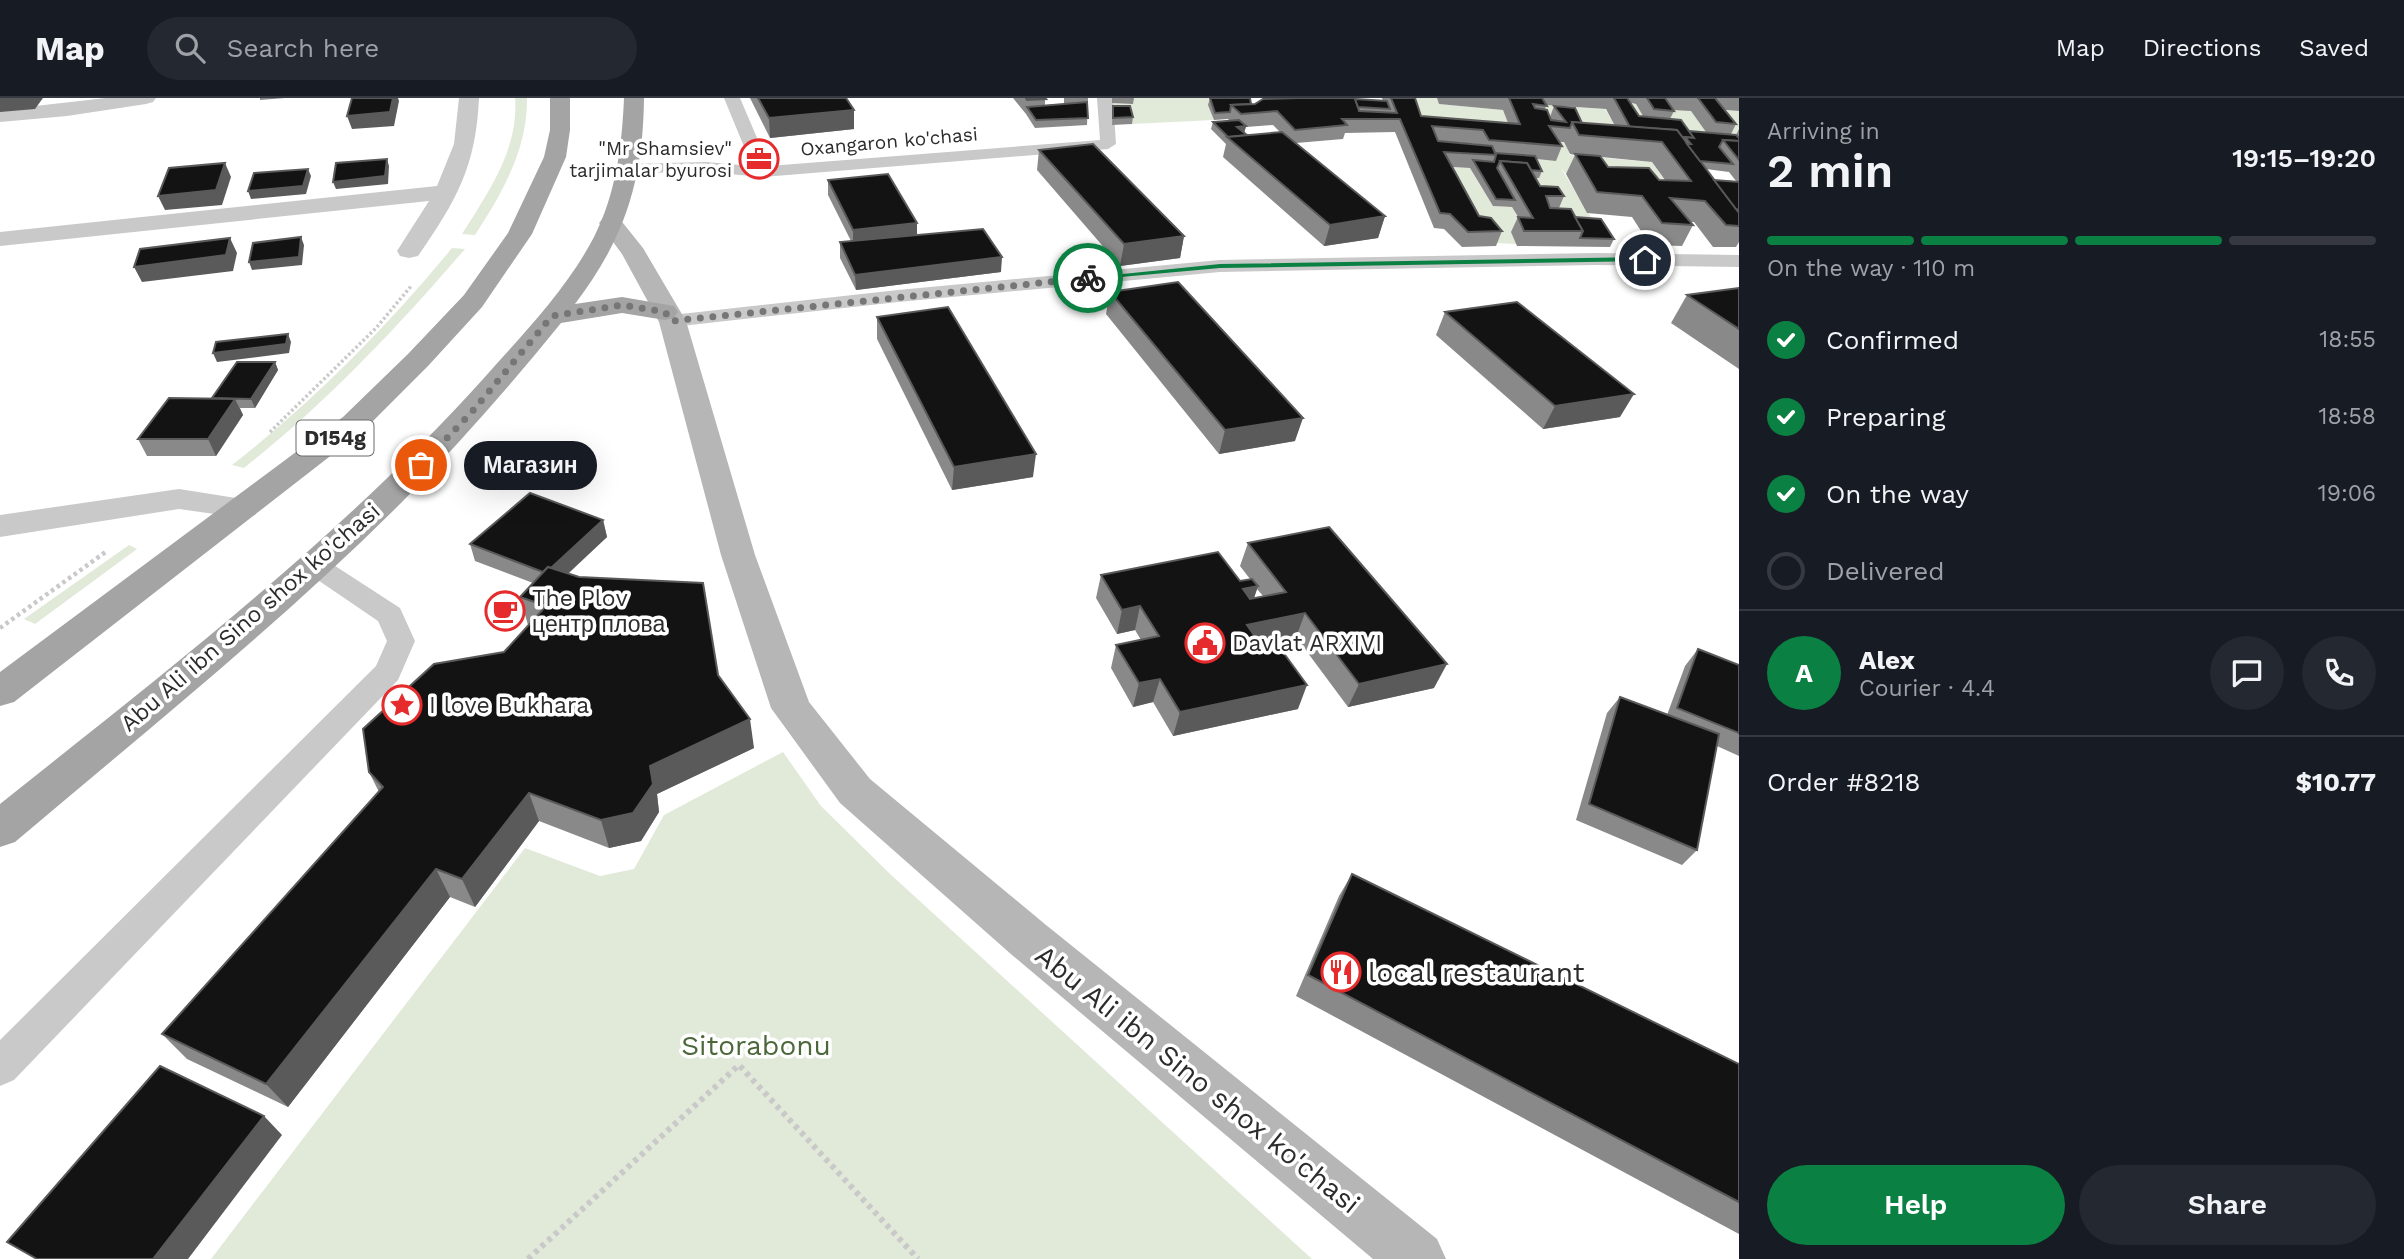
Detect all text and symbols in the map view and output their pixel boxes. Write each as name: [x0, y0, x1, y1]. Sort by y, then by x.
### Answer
search box: [147, 17, 637, 80]
text: Map: [35, 29, 105, 68]
icon: search: [171, 29, 209, 67]
text: Search here: [227, 33, 379, 63]
text: Map: [2056, 34, 2105, 62]
text: Directions: [2143, 34, 2261, 62]
text: Saved: [2299, 34, 2369, 62]
text: Arriving in: [1767, 118, 1880, 145]
street label: Oxangaron ko'chasi: [799, 122, 979, 161]
place label: "Mr Shamsiev" tarjimalar byurosi: [569, 137, 732, 182]
office icon: "Mr Shamsiev" tarjimalar byurosi: [738, 138, 780, 180]
text: 19:15–19:20: [2232, 143, 2376, 173]
text: 2 min: [1767, 144, 1893, 198]
pin: [1615, 230, 1675, 290]
icon: home: [1626, 241, 1664, 279]
courier: [1053, 243, 1123, 313]
text: On the way · 110 m: [1767, 255, 1975, 282]
icon: bike: [1069, 259, 1107, 297]
icon: check: [1767, 321, 1805, 359]
text: Confirmed: [1826, 325, 1959, 355]
text: 18:55: [2319, 326, 2376, 353]
icon: check: [1767, 398, 1805, 436]
text: Preparing: [1826, 402, 1946, 432]
text: 18:58: [2319, 403, 2376, 430]
road number: D154g: [296, 420, 374, 456]
pin: [391, 435, 451, 495]
callout: Магазин: [463, 440, 596, 490]
icon: bag: [402, 446, 440, 484]
text: Магазин: [483, 452, 578, 479]
icon: check: [1767, 475, 1805, 513]
text: On the way: [1826, 479, 1969, 509]
text: 19:06: [2318, 480, 2376, 507]
street label: Abu Ali ibn Sino shox ko'chasi: [115, 497, 386, 737]
text: Delivered: [1826, 556, 1945, 586]
place label: The Plov центр плова: [532, 585, 665, 638]
cafe icon: The Plov центр плова: [484, 590, 526, 632]
public building icon: Davlat ARXIVI: [1184, 622, 1226, 664]
place label: Davlat ARXIVI: [1232, 630, 1382, 657]
button: chat: [2210, 636, 2284, 710]
button: phone: [2302, 636, 2376, 710]
text: Alex: [1859, 645, 1915, 675]
text: A: [1795, 658, 1813, 688]
text: Courier · 4.4: [1859, 675, 1995, 702]
place icon: I love Bukhara: [381, 684, 423, 726]
place label: I love Bukhara: [429, 692, 589, 719]
text: Order #8218: [1767, 767, 1921, 797]
text: $10.77: [2295, 767, 2376, 797]
street label: Abu Ali ibn Sino shox ko'chasi: [1029, 938, 1366, 1220]
restaurant icon: local restaurant: [1320, 951, 1362, 993]
place label: local restaurant: [1368, 956, 1585, 989]
park label: Sitorabonu: [681, 1029, 831, 1062]
button: Help: [1767, 1165, 2065, 1245]
button: Share: [2079, 1165, 2376, 1245]

